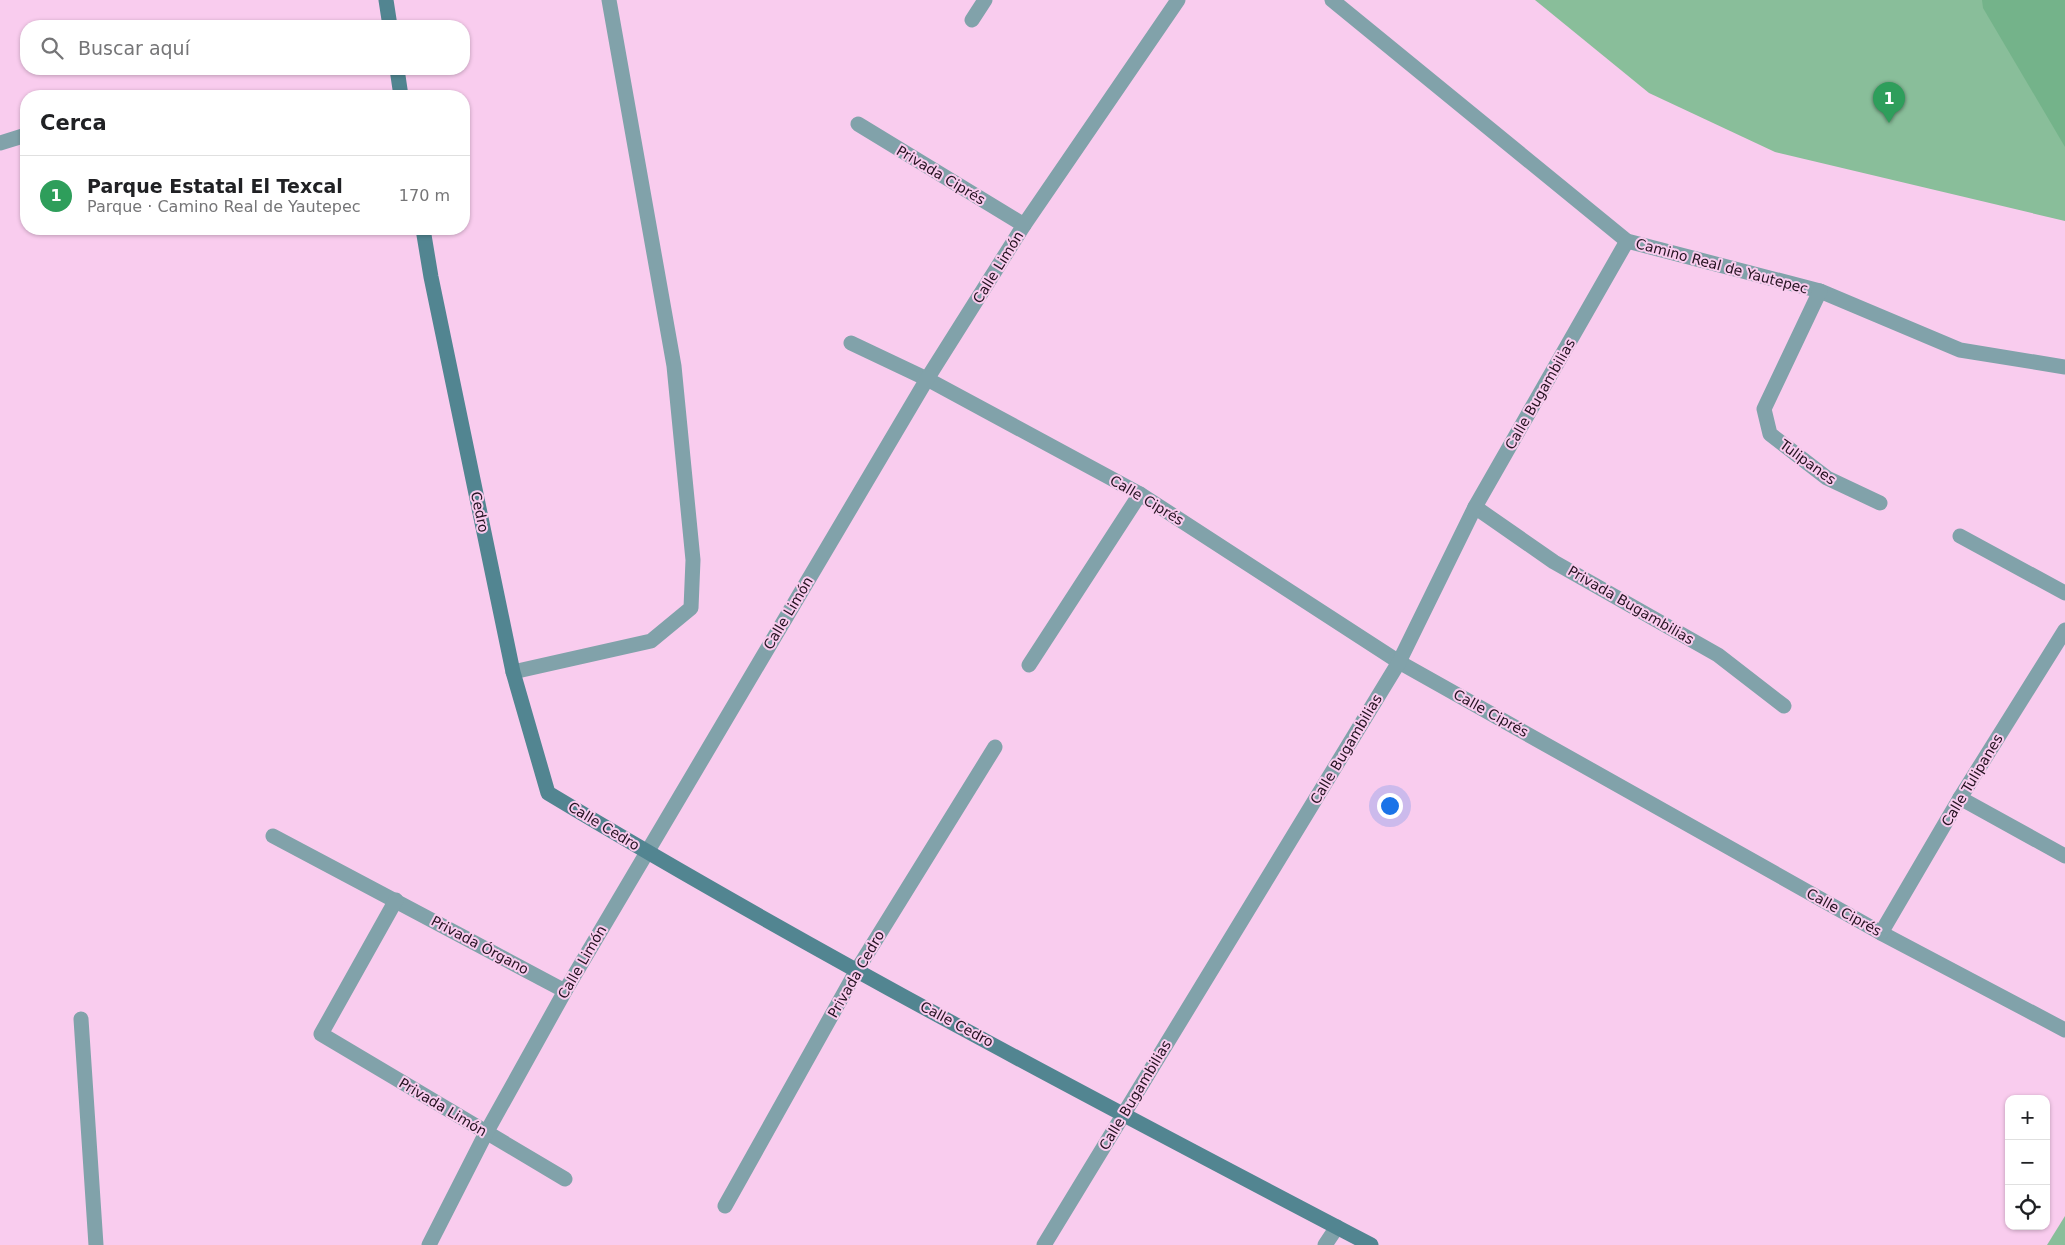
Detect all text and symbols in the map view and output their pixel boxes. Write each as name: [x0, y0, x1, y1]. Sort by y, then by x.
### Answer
search box: [20, 20, 470, 75]
icon: search: [38, 34, 66, 62]
text: Buscar aquí: [78, 37, 190, 59]
pin: 1: [1873, 82, 1905, 123]
text: Cerca: [40, 111, 107, 135]
street label: Privada Ciprés: [894, 142, 988, 208]
text: Parque Estatal El Texcal: [87, 175, 343, 197]
text: 1: [50, 186, 62, 205]
text: 170 m: [399, 186, 450, 205]
text: Parque · Camino Real de Yautepec: [87, 197, 361, 216]
street label: Calle Limón: [969, 228, 1027, 306]
street label: Camino Real de Yautepec: [1634, 235, 1810, 297]
street label: Calle Bugambilias: [1502, 336, 1578, 452]
street label: Tulipanes: [1776, 436, 1839, 488]
street label: Calle Ciprés: [1107, 472, 1187, 528]
street label: Cedro: [468, 490, 492, 534]
street label: Privada Bugambilias: [1565, 562, 1697, 648]
street label: Calle Limón: [760, 574, 816, 652]
street label: Calle Ciprés: [1451, 686, 1531, 740]
street label: Calle Bugambilias: [1307, 691, 1385, 807]
street label: Calle Tulipanes: [1938, 731, 2006, 829]
your location: [1377, 793, 1403, 819]
street label: Calle Cedro: [565, 798, 643, 854]
street label: Calle Ciprés: [1804, 885, 1884, 939]
street label: Privada Órgano: [429, 912, 532, 977]
street label: Calle Limón: [555, 923, 609, 1001]
street label: Privada Cedro: [825, 928, 887, 1020]
street label: Calle Cedro: [918, 998, 996, 1050]
street label: Calle Bugambilias: [1096, 1037, 1174, 1153]
street label: Privada Limón: [396, 1075, 490, 1139]
map controls: [2005, 1095, 2050, 1230]
button: +: [2005, 1095, 2050, 1140]
button: −: [2005, 1140, 2050, 1185]
button: locate: [2005, 1185, 2050, 1230]

